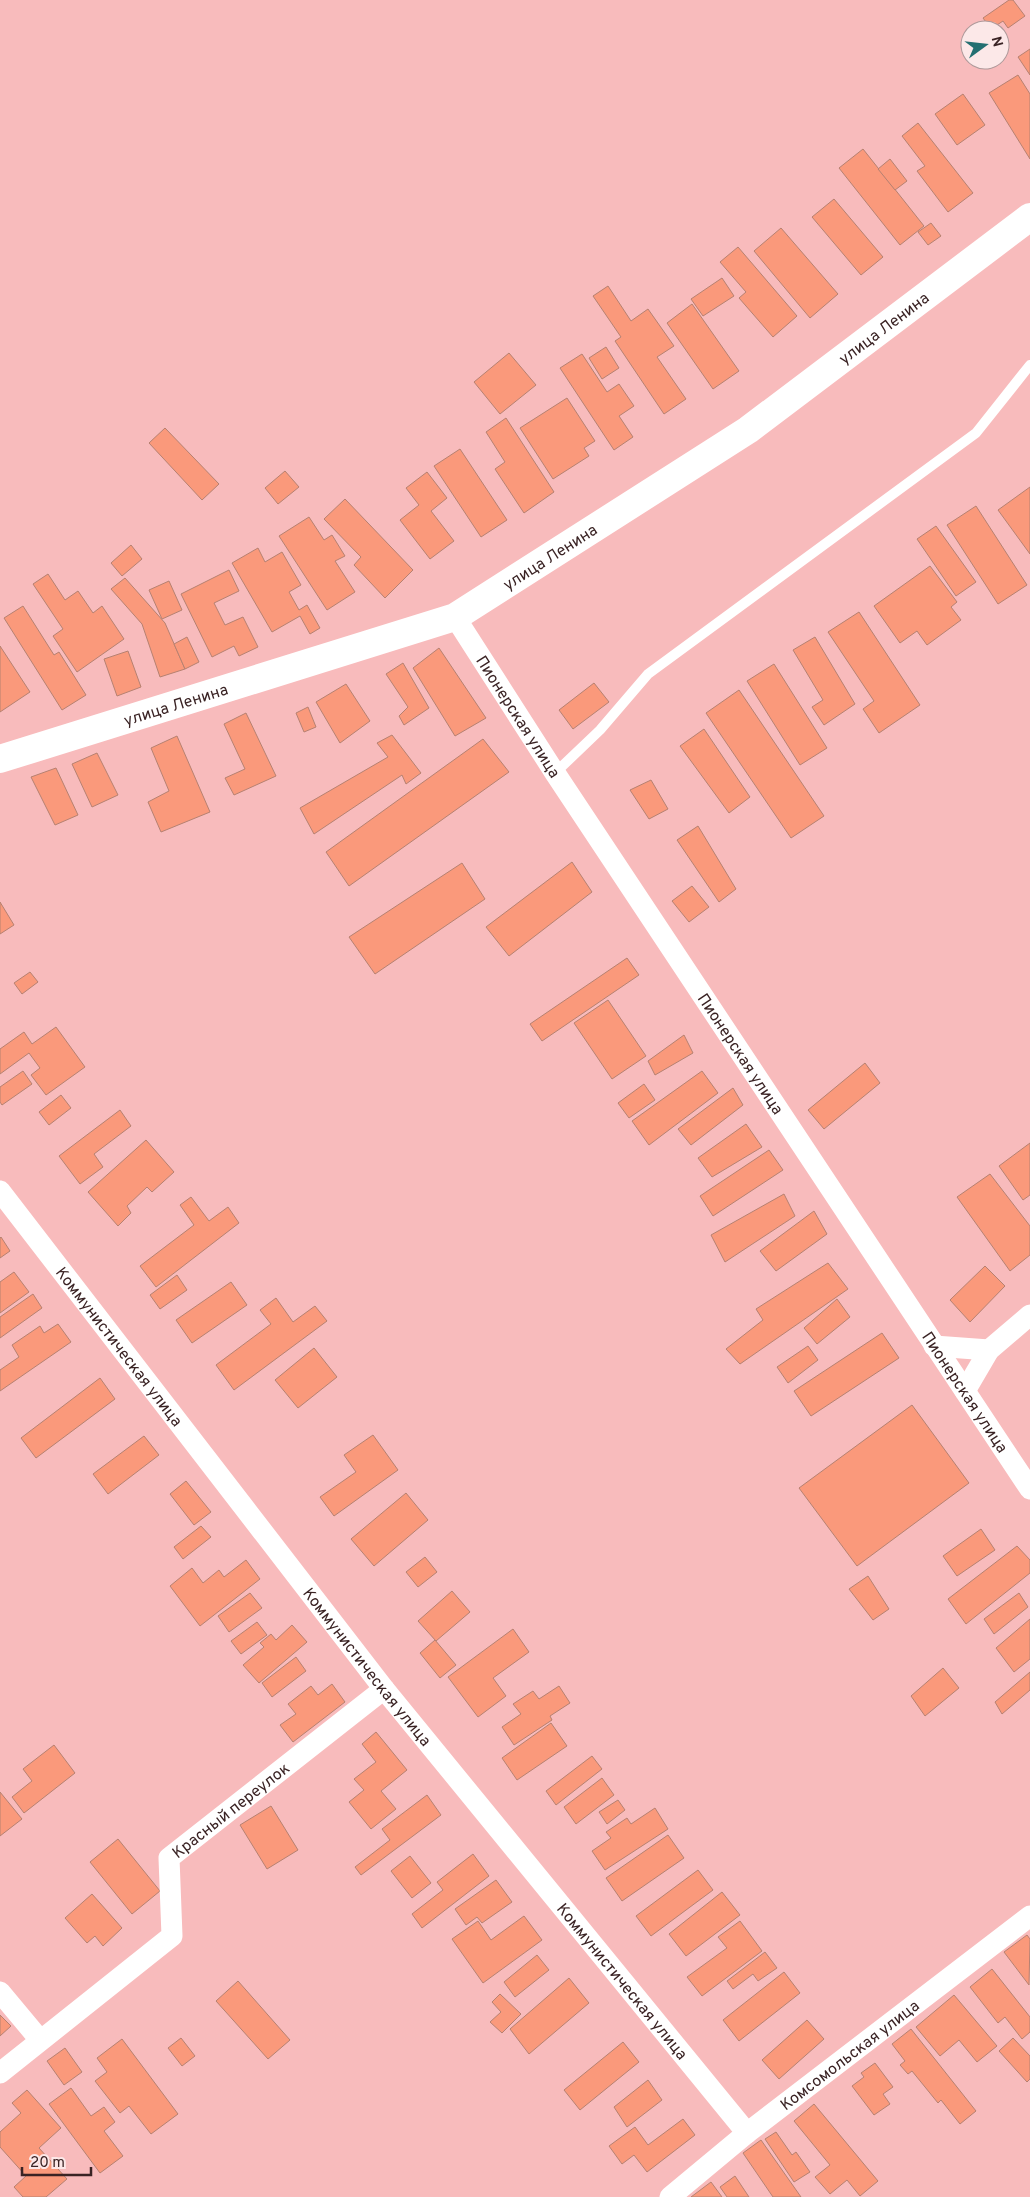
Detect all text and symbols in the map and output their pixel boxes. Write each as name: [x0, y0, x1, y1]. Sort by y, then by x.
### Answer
north arrow: [960, 20, 1010, 70]
text: N: [987, 35, 1006, 49]
street label: улица Ленина: [836, 289, 934, 370]
street label: улица Ленина: [500, 521, 602, 596]
street label: Пионерская улица: [470, 652, 564, 782]
street label: улица Ленина: [122, 680, 231, 732]
street label: Пионерская улица: [692, 990, 787, 1119]
street label: Коммунистическая улица: [50, 1264, 186, 1431]
street label: Пионерская улица: [916, 1329, 1011, 1457]
street label: Коммунистическая улица: [298, 1584, 435, 1751]
street label: Красный переулок: [169, 1759, 294, 1864]
street label: Коммунистическая улица: [551, 1900, 691, 2065]
street label: Комсомольская улица: [777, 1997, 924, 2116]
scale bar: [22, 2144, 91, 2176]
text: 20 m: [30, 2154, 65, 2173]

